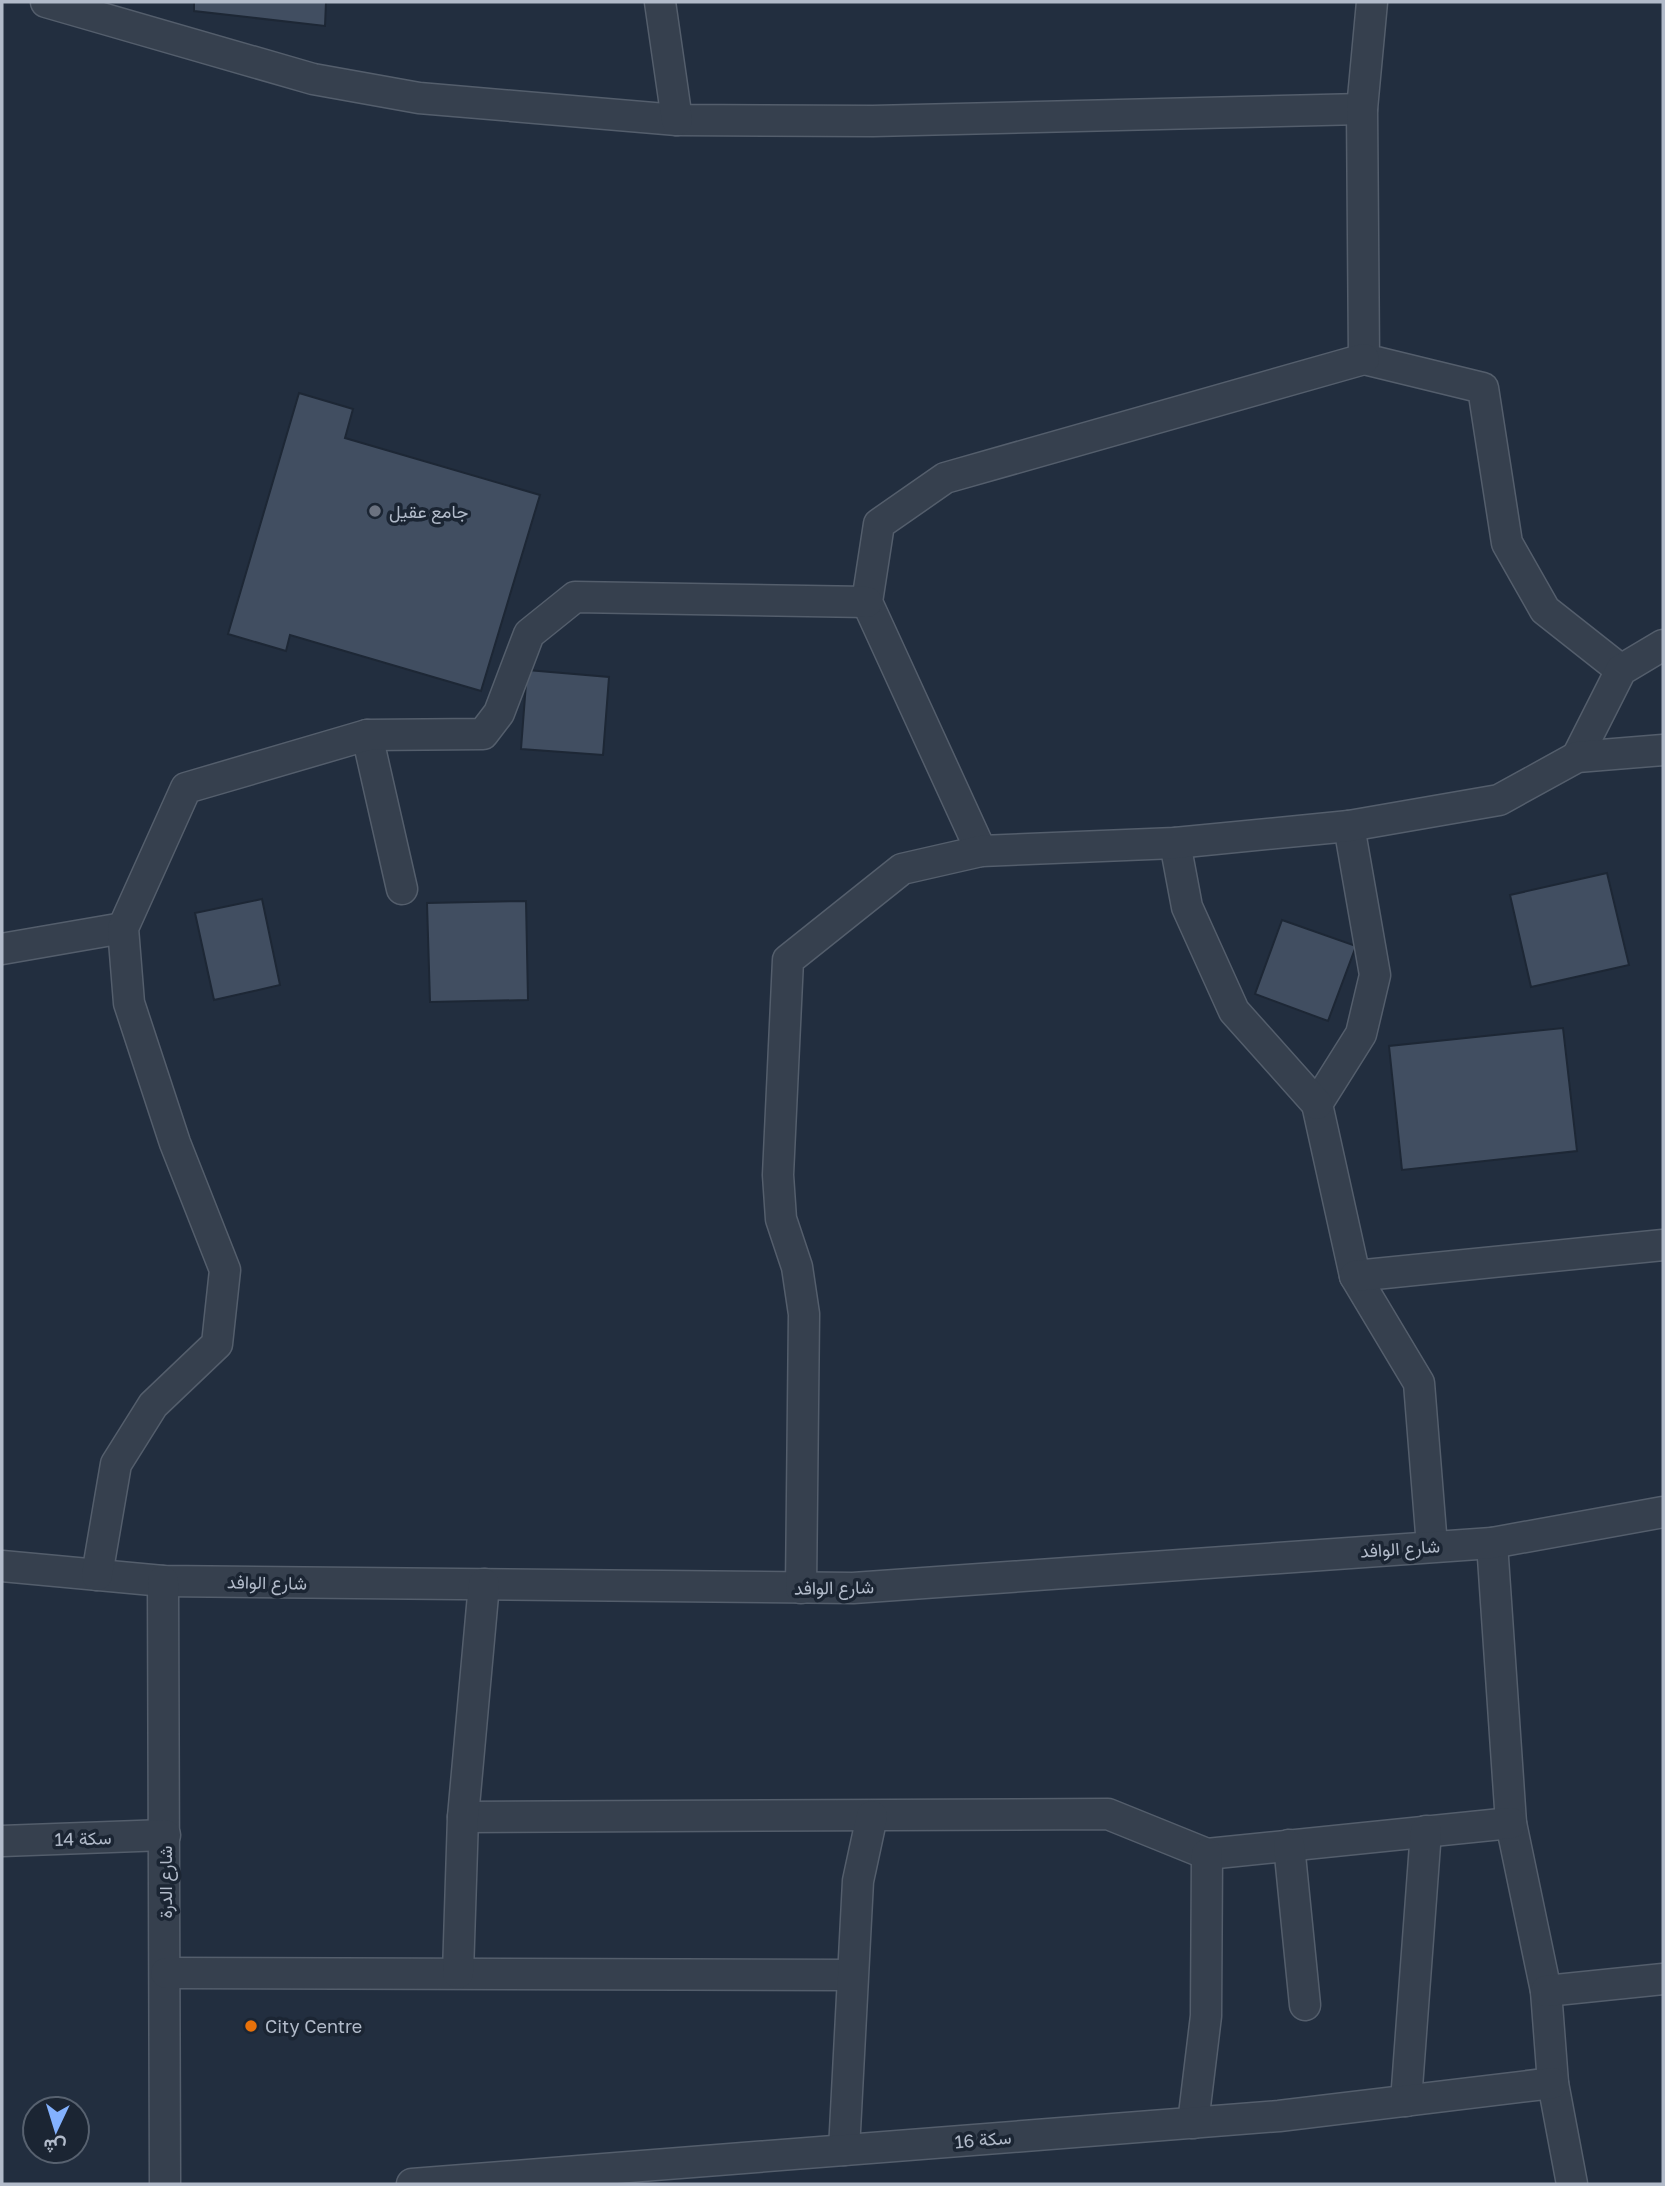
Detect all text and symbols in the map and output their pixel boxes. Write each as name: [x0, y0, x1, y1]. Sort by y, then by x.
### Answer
place label: جامع عقيل: [389, 500, 468, 524]
marker: جامع عقيل: [367, 503, 383, 519]
street label: شارع الوافد: [1359, 1534, 1441, 1564]
street label: شارع الوافد: [227, 1570, 307, 1596]
street label: شارع الوافد: [794, 1575, 874, 1601]
street label: سكة 14: [54, 1826, 112, 1850]
street label: شارع الدرة: [154, 1846, 178, 1918]
place label: City Centre: [265, 2015, 362, 2037]
marker: City Centre: [243, 2018, 259, 2034]
north arrow: [21, 2095, 91, 2165]
street label: سكة 16: [954, 2126, 1012, 2152]
text: ش: [42, 2134, 67, 2160]

